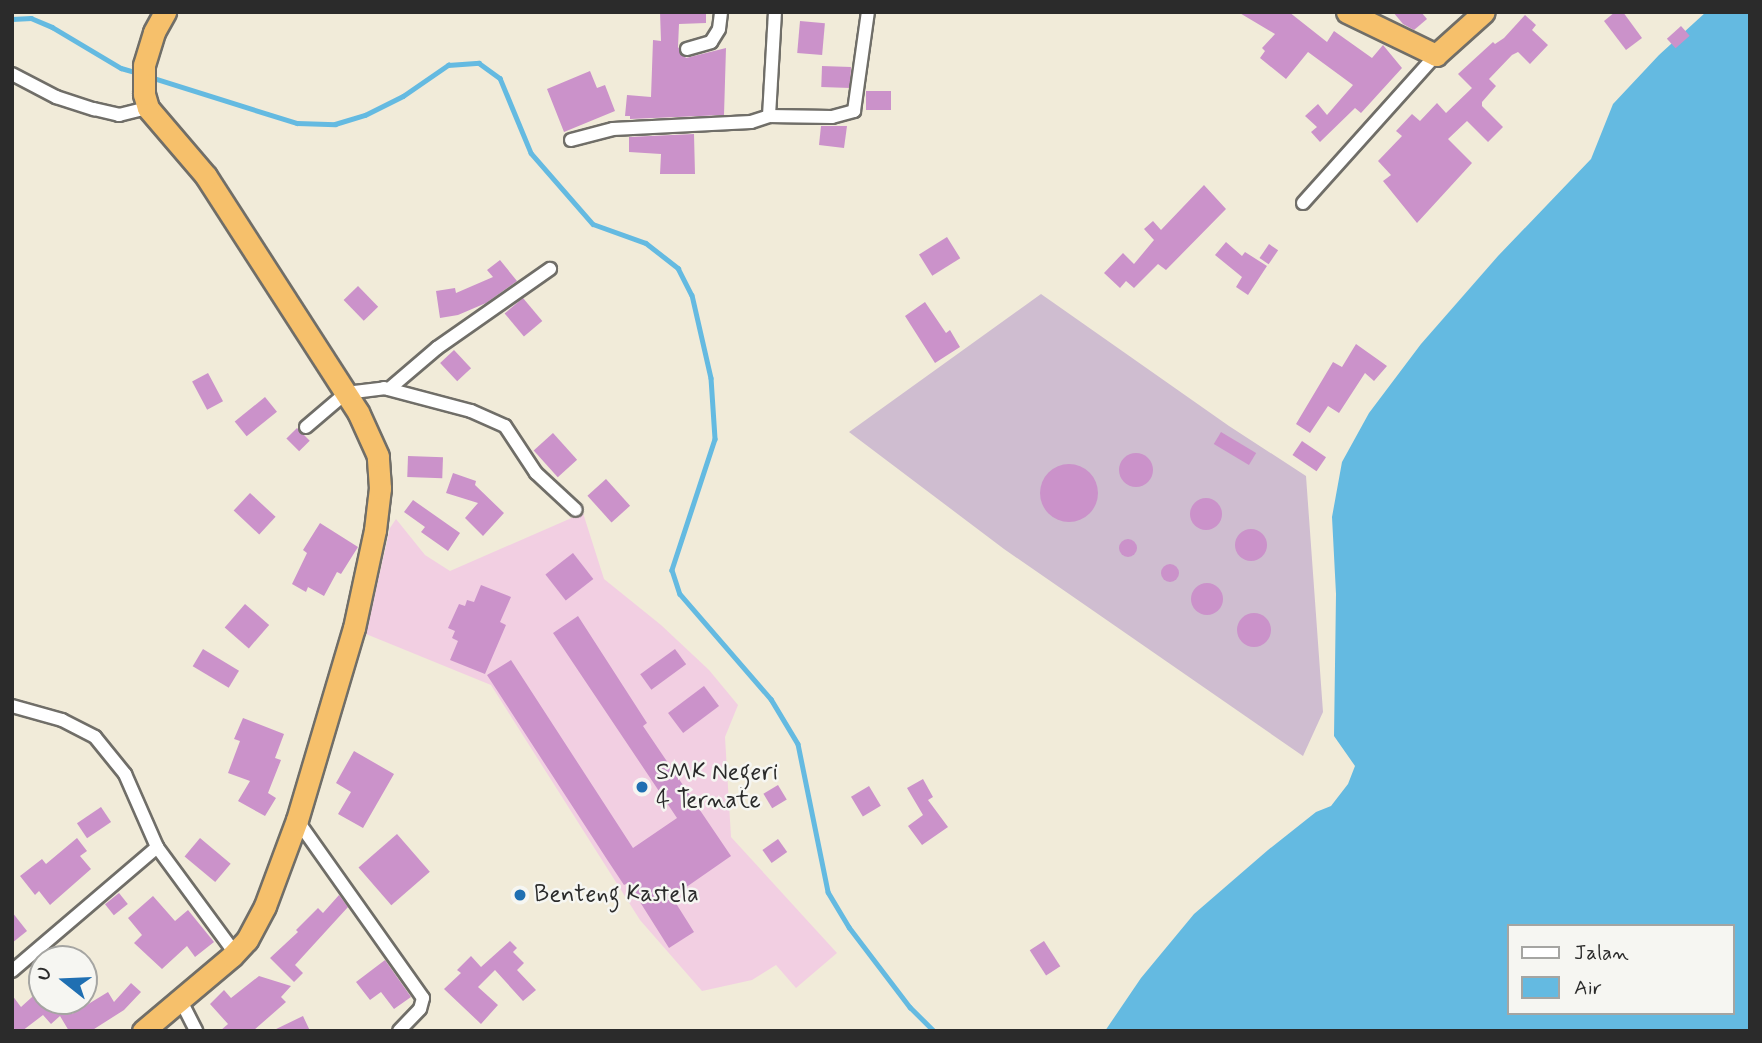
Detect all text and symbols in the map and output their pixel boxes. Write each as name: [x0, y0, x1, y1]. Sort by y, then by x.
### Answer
place label: SMK Negeri 4 Ternate: [656, 759, 778, 815]
marker: SMK Negeri 4 Ternate: [634, 779, 650, 795]
place label: Benteng Kastela: [534, 881, 702, 909]
marker: Benteng Kastela: [512, 887, 528, 903]
legend: [1506, 924, 1734, 1015]
text: Jalan: [1574, 939, 1629, 967]
north arrow: [28, 945, 98, 1015]
text: U: [31, 964, 58, 984]
text: Air: [1574, 974, 1602, 1002]

